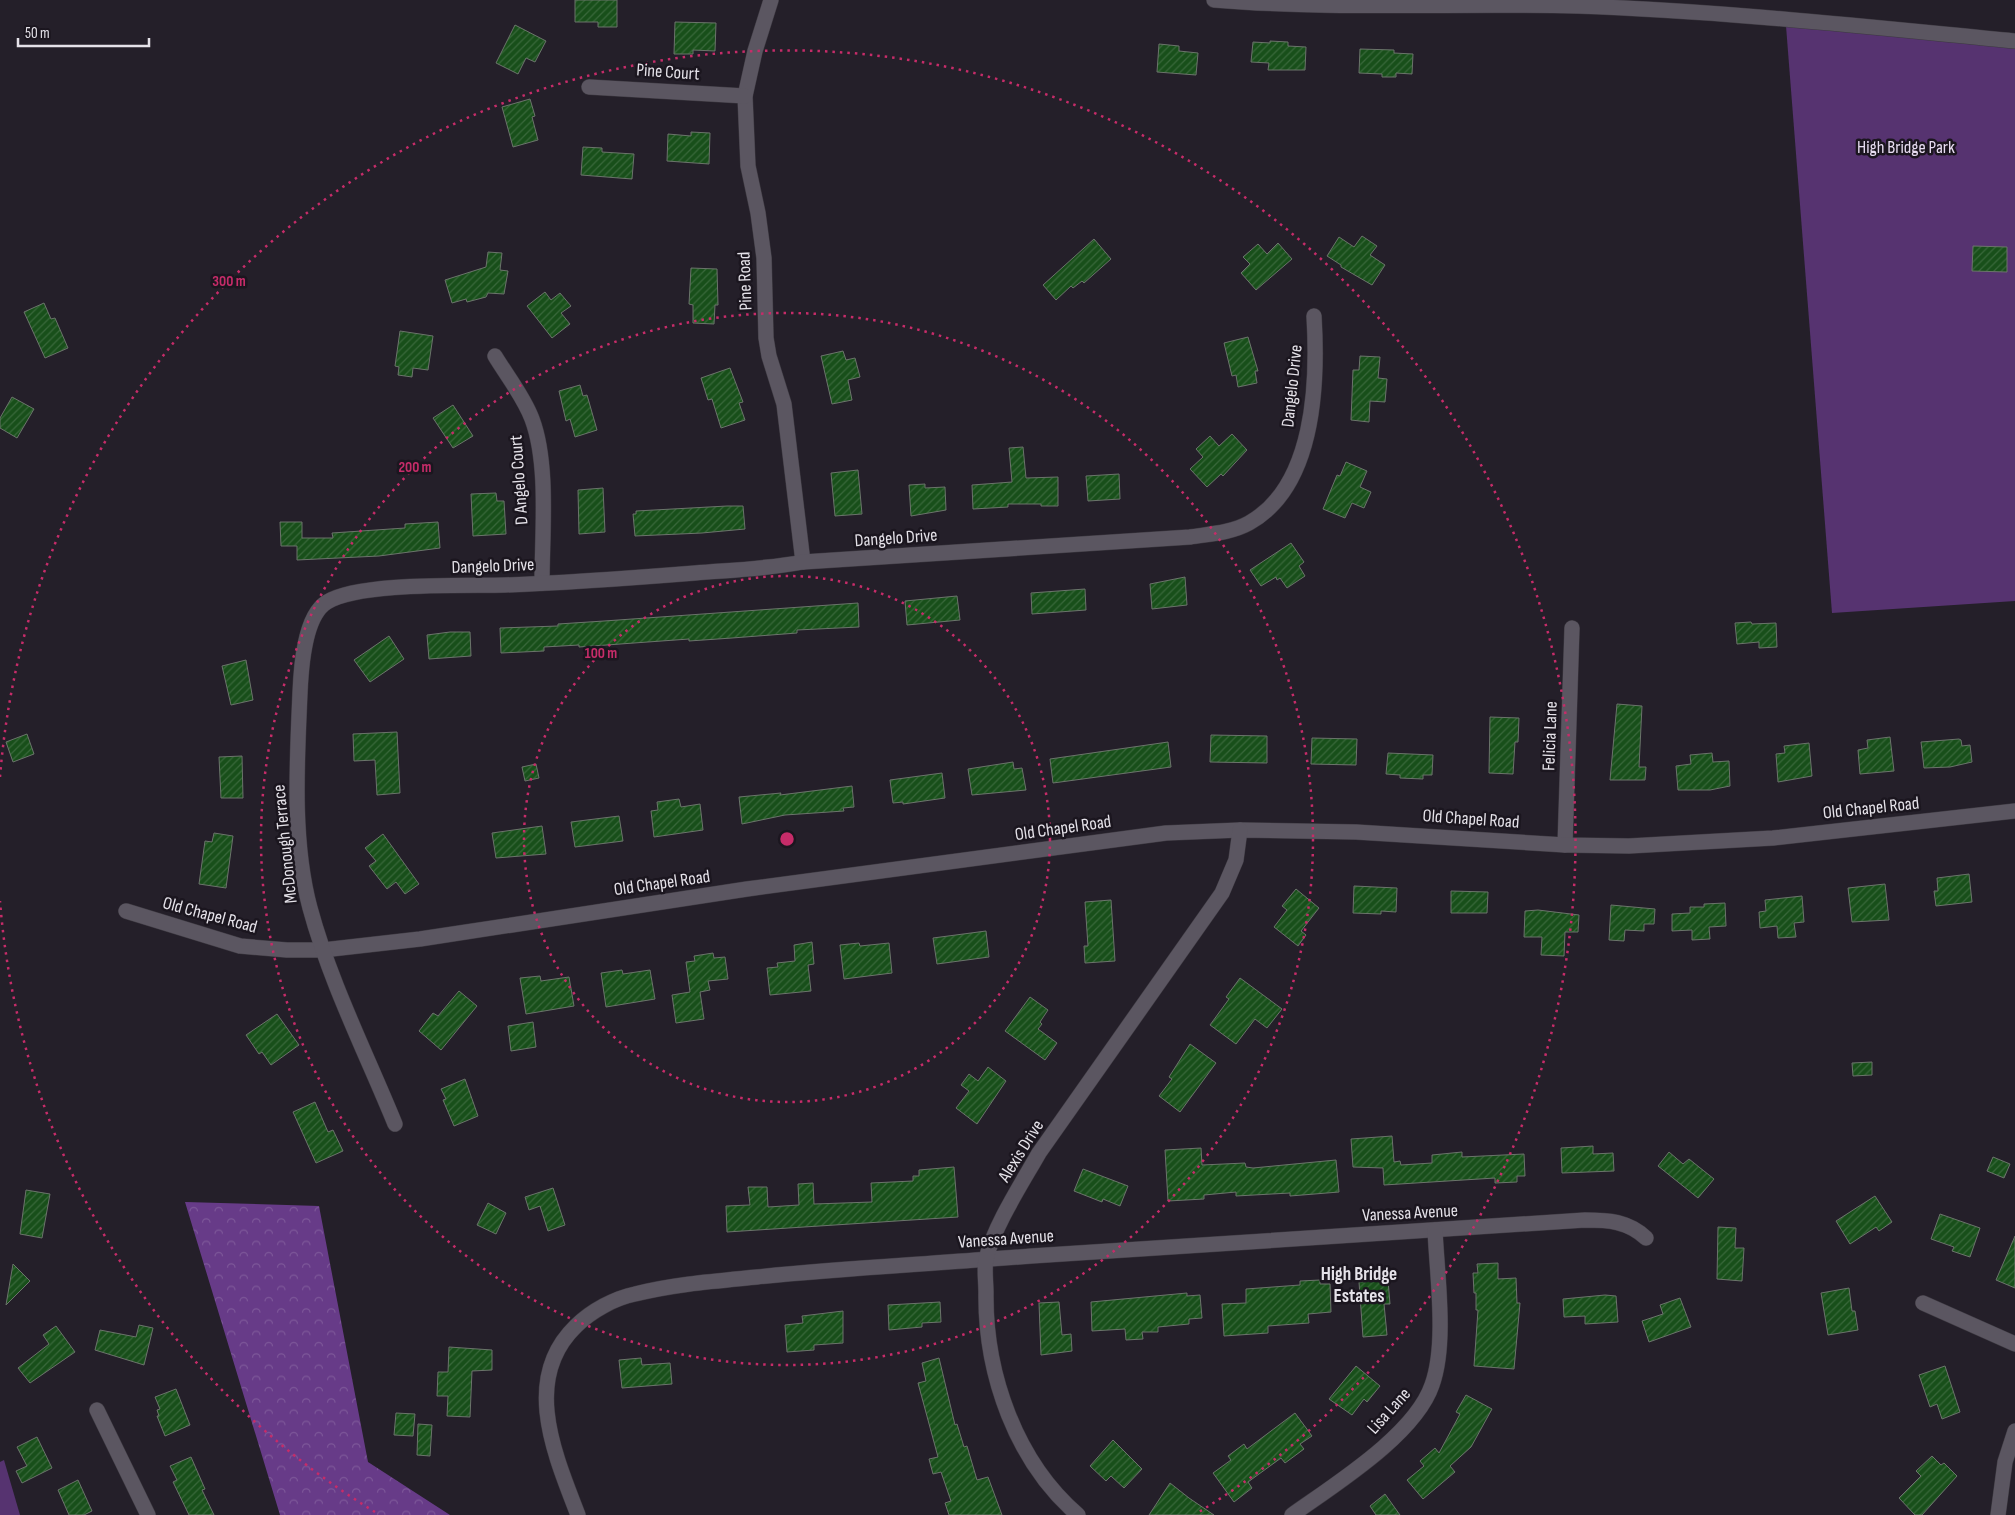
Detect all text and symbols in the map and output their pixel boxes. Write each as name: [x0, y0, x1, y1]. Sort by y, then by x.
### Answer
scale bar: [18, 15, 149, 47]
text: 50 m: [25, 24, 50, 43]
street label: Pine Court: [636, 59, 701, 85]
park label: High Bridge Park: [1857, 137, 1955, 158]
street label: Pine Road: [733, 251, 757, 311]
text: 300 m: [212, 272, 246, 291]
street label: Dangelo Drive: [1277, 344, 1307, 428]
street label: D Angelo Court: [505, 434, 533, 526]
text: 200 m: [398, 458, 432, 477]
street label: Dangelo Drive: [854, 525, 938, 551]
street label: Dangelo Drive: [451, 554, 535, 578]
text: 100 m: [585, 644, 617, 663]
street label: Felicia Lane: [1538, 701, 1562, 771]
street label: McDonough Terrace: [268, 784, 302, 904]
street label: Old Chapel Road: [1822, 792, 1920, 824]
street label: Old Chapel Road: [1422, 805, 1520, 833]
street label: Old Chapel Road: [1014, 811, 1112, 845]
centre of rings: [778, 830, 796, 848]
street label: Old Chapel Road: [613, 866, 711, 900]
street label: Old Chapel Road: [161, 892, 259, 938]
street label: Alexis Drive: [993, 1116, 1048, 1187]
street label: Vanessa Avenue: [1362, 1200, 1458, 1226]
street label: Vanessa Avenue: [957, 1225, 1055, 1253]
district label: High Bridge Estates: [1321, 1263, 1397, 1308]
street label: Lisa Lane: [1363, 1384, 1415, 1438]

